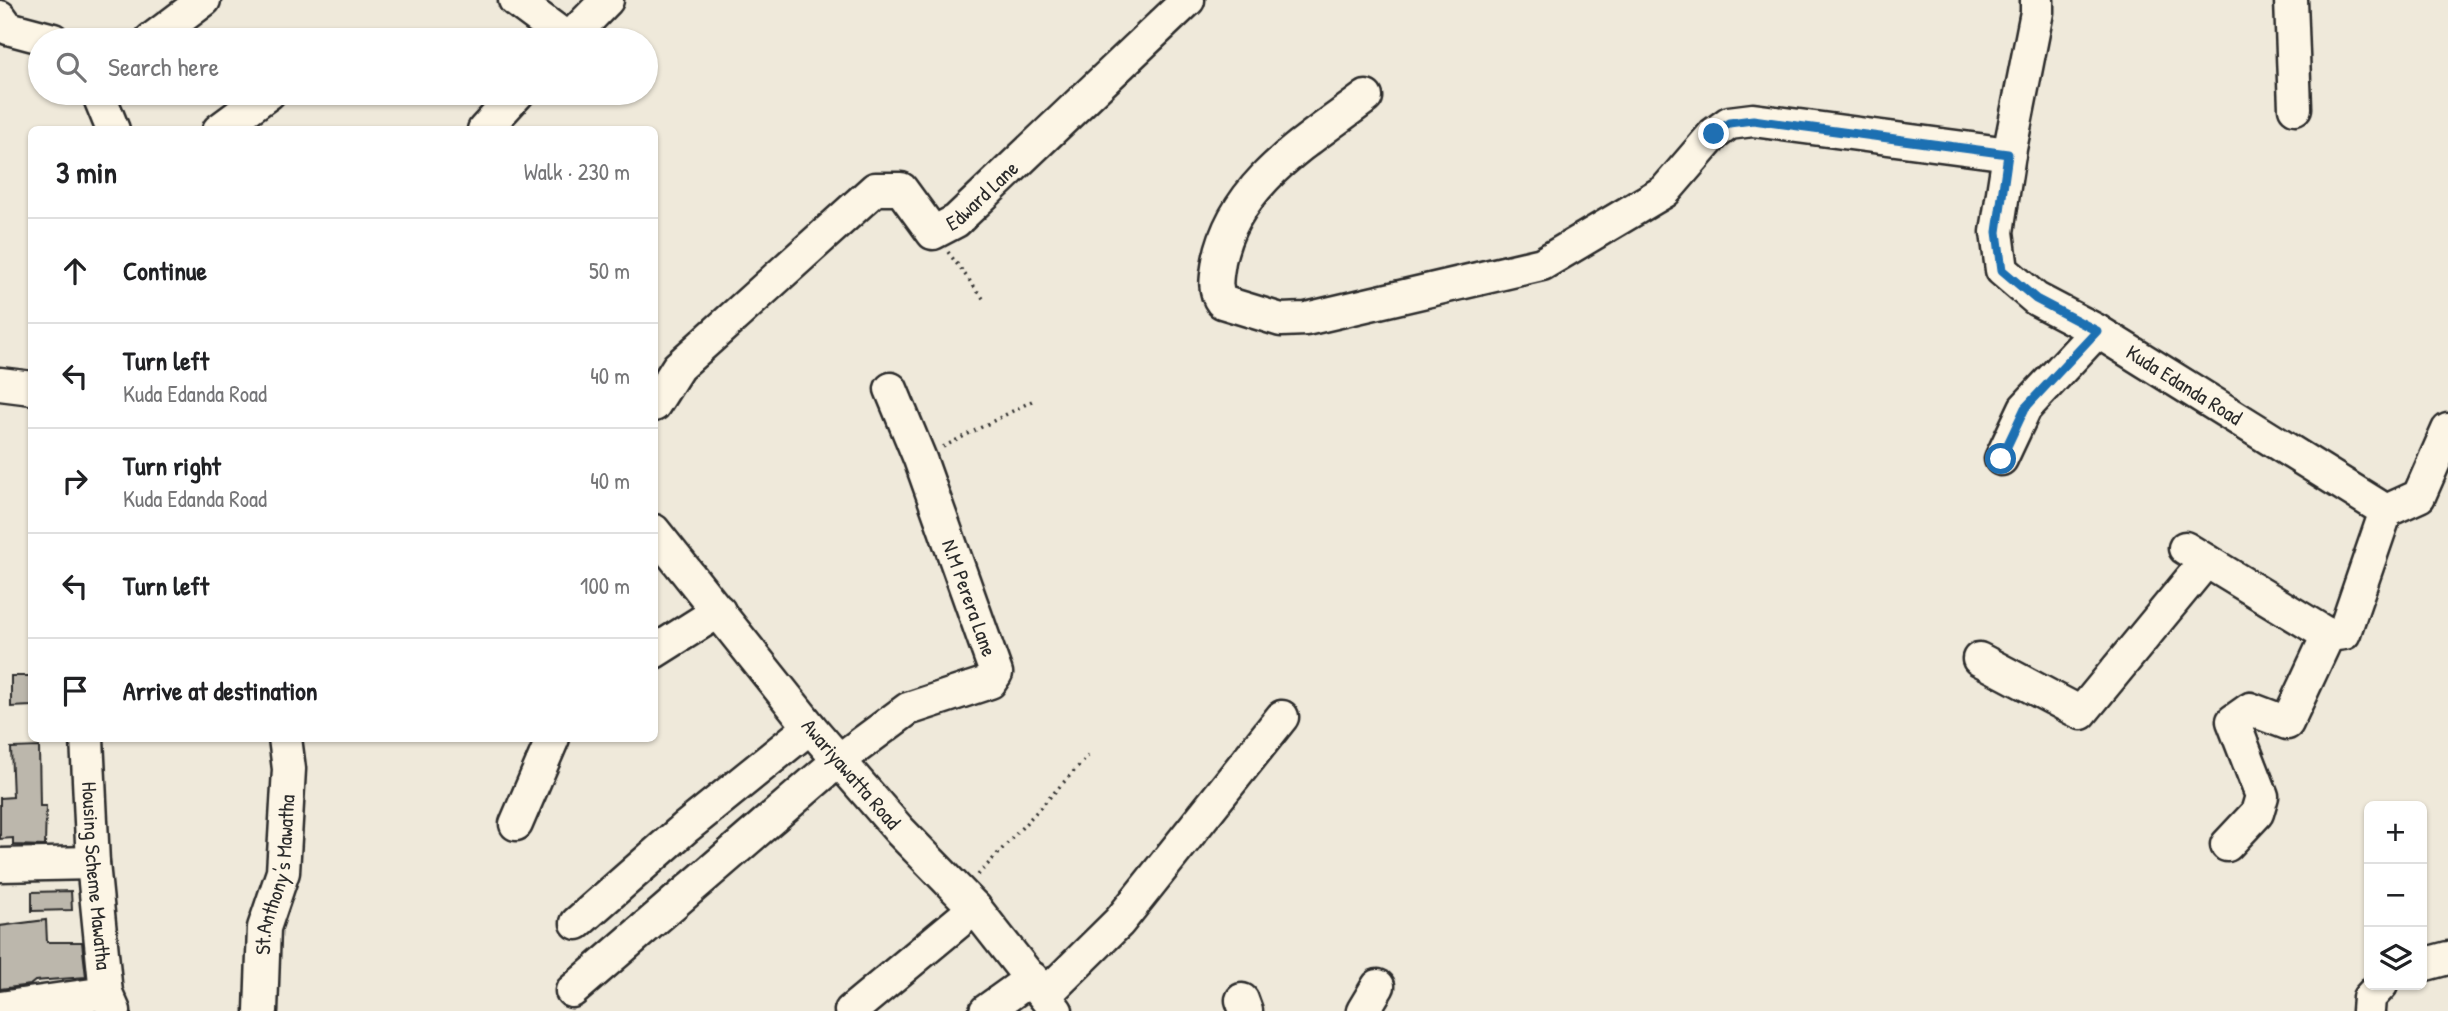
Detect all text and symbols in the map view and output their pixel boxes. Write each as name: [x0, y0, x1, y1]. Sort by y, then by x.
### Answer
search box: [28, 28, 658, 105]
icon: search: [52, 48, 90, 86]
text: Search here: [108, 49, 219, 84]
route end: [1698, 118, 1729, 149]
text: 3 min: [56, 152, 117, 192]
street label: Edward Lane: [941, 154, 1025, 238]
text: Walk · 230 m: [524, 156, 630, 187]
icon: ahead: [56, 252, 94, 290]
text: Continue: [123, 253, 207, 288]
text: 50 m: [589, 255, 630, 286]
street label: Kuda Edanda Road: [2121, 338, 2248, 432]
text: Turn left: [123, 343, 209, 378]
icon: left: [56, 357, 94, 395]
text: 40 m: [590, 360, 630, 391]
text: Kuda Edanda Road: [123, 378, 267, 409]
route start: [1985, 443, 2016, 474]
text: Turn right: [123, 448, 221, 483]
icon: right: [56, 462, 94, 500]
text: 40 m: [590, 465, 630, 496]
text: Kuda Edanda Road: [123, 483, 267, 514]
street label: N.M Perera Lane: [935, 535, 1004, 661]
icon: left: [56, 567, 94, 605]
text: Turn left: [123, 568, 209, 603]
text: 100 m: [580, 570, 630, 601]
icon: arrive: [56, 672, 94, 710]
text: Arrive at destination: [123, 673, 318, 708]
street label: Awariyawatta Road: [795, 713, 907, 836]
street label: Housing Scheme Mawatha: [75, 781, 119, 971]
street label: St.Anthony's Mawatha: [248, 794, 301, 955]
map controls: [2364, 801, 2427, 990]
button: +: [2364, 801, 2427, 864]
button: −: [2364, 864, 2427, 927]
button: layers: [2364, 927, 2427, 990]

